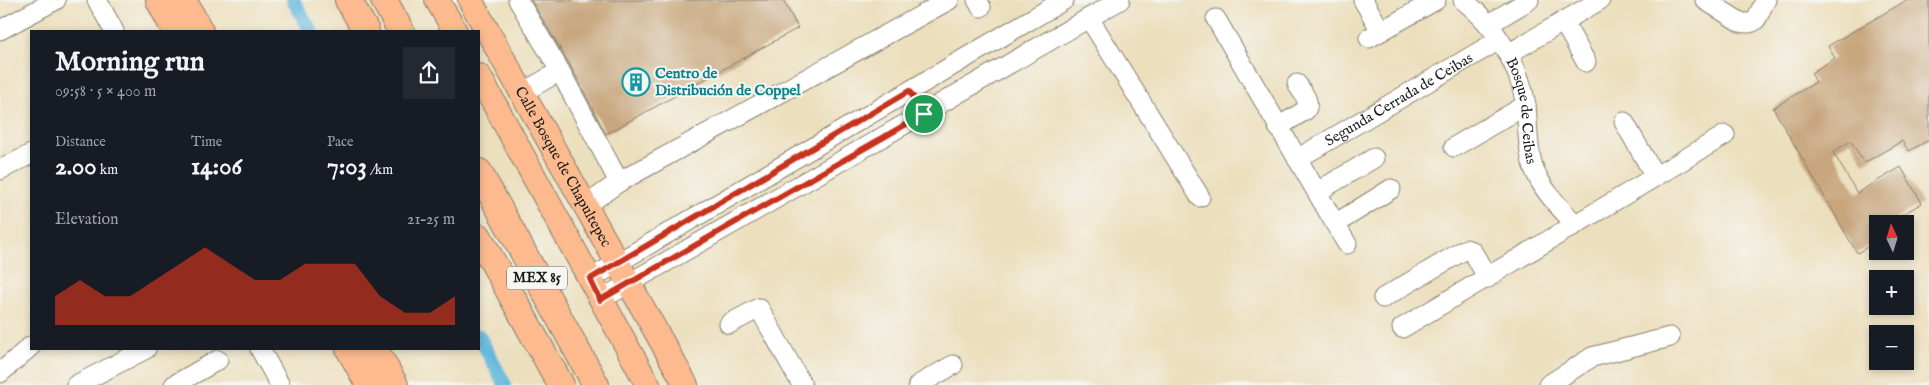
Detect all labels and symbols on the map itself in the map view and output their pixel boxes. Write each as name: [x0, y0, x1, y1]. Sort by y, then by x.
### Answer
street label: Segunda Cerrada de Ceibas: [1321, 48, 1476, 150]
street label: Bosque de Ceibas: [1502, 54, 1541, 166]
place label: Centro de Distribución de Coppel: [655, 64, 801, 100]
building icon: Centro de Distribución de Coppel: [621, 67, 651, 97]
street label: Calle Bosque de Chapultepec: [511, 83, 616, 250]
pin: [903, 93, 945, 135]
north arrow: [1869, 215, 1914, 260]
road number: MEX 85: [507, 266, 567, 290]

